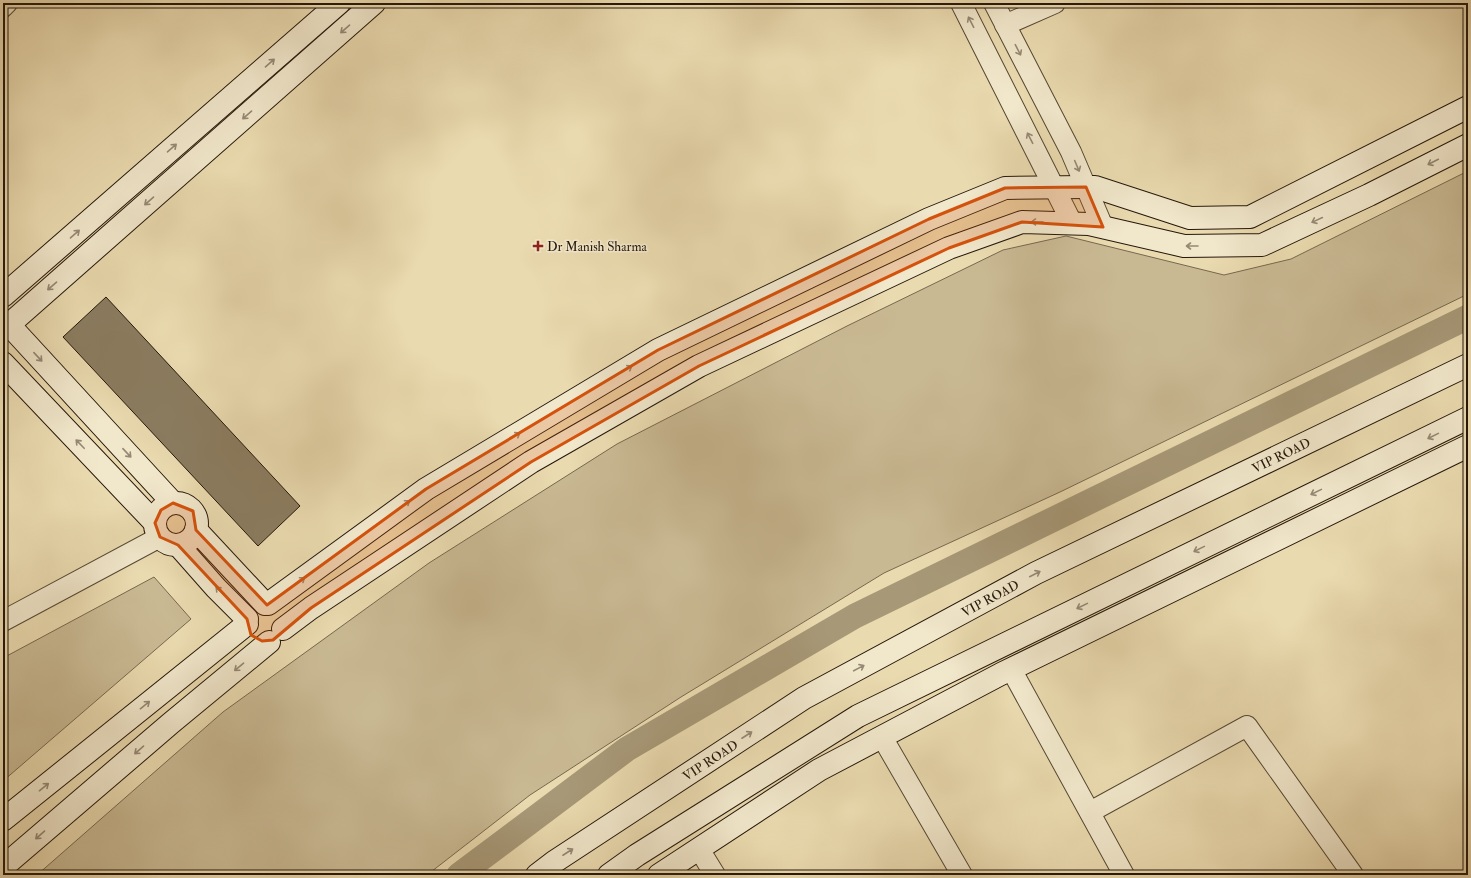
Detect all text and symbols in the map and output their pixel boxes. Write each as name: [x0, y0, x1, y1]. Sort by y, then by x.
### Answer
one-way arrow: [967, 17, 974, 29]
one-way arrow: [339, 24, 350, 33]
one-way arrow: [1015, 44, 1022, 56]
one-way arrow: [265, 58, 276, 67]
one-way arrow: [242, 110, 252, 119]
one-way arrow: [1025, 133, 1033, 145]
one-way arrow: [167, 144, 178, 153]
one-way arrow: [1427, 159, 1439, 167]
one-way arrow: [1074, 160, 1081, 172]
one-way arrow: [144, 196, 155, 205]
one-way arrow: [1311, 217, 1323, 224]
one-way arrow: [1031, 218, 1044, 226]
one-way arrow: [69, 229, 80, 238]
place label: Dr Manish Sharma: [547, 239, 647, 255]
marker: Dr Manish Sharma: [532, 240, 544, 252]
one-way arrow: [1186, 242, 1199, 250]
one-way arrow: [47, 282, 57, 291]
one-way arrow: [34, 352, 43, 362]
one-way arrow: [621, 365, 632, 373]
one-way arrow: [509, 431, 521, 439]
one-way arrow: [1427, 432, 1439, 440]
street label: VIP ROAD: [1250, 435, 1313, 477]
one-way arrow: [75, 439, 85, 449]
one-way arrow: [122, 447, 131, 458]
one-way arrow: [1310, 489, 1322, 497]
one-way arrow: [399, 500, 410, 509]
one-way arrow: [1193, 546, 1205, 553]
one-way arrow: [1029, 569, 1041, 577]
one-way arrow: [294, 577, 305, 585]
street label: VIP ROAD: [959, 577, 1022, 621]
one-way arrow: [215, 586, 225, 596]
one-way arrow: [1077, 603, 1089, 610]
one-way arrow: [233, 662, 244, 671]
one-way arrow: [853, 664, 865, 672]
one-way arrow: [140, 701, 151, 710]
one-way arrow: [741, 731, 752, 739]
street label: VIP ROAD: [680, 737, 741, 785]
one-way arrow: [134, 746, 144, 755]
one-way arrow: [38, 782, 49, 791]
one-way arrow: [35, 830, 46, 839]
one-way arrow: [562, 848, 573, 856]

